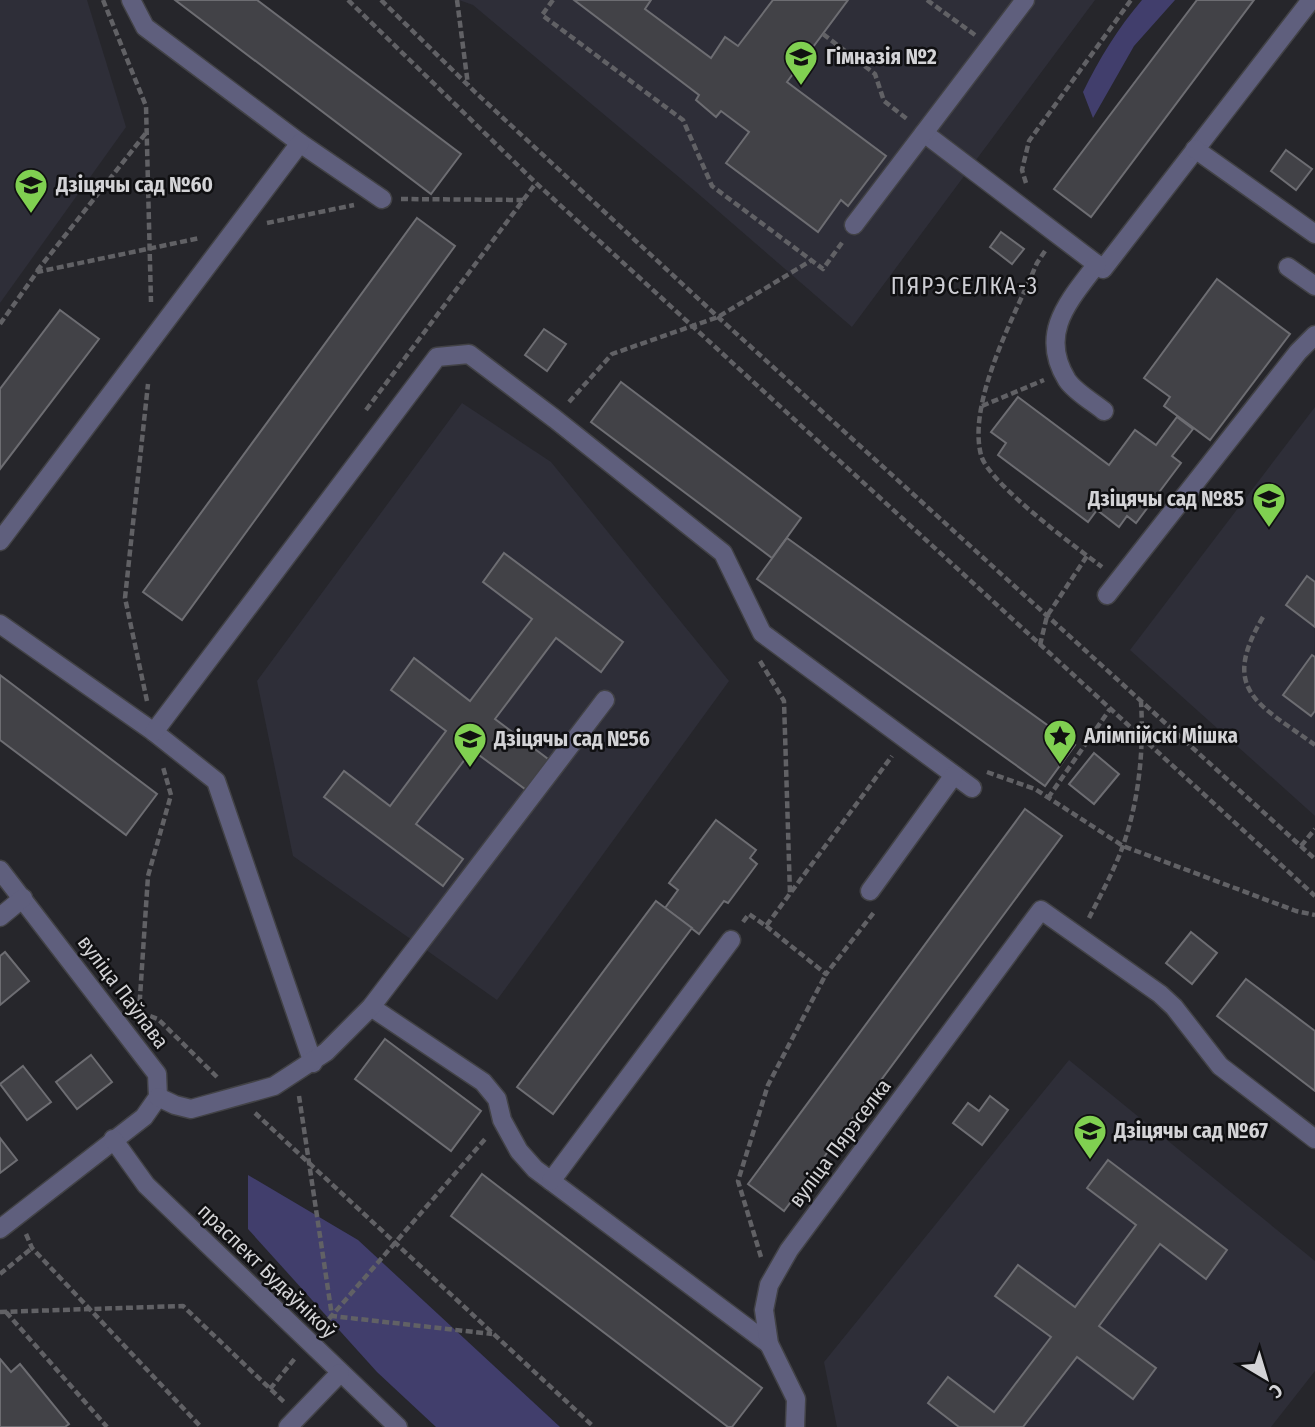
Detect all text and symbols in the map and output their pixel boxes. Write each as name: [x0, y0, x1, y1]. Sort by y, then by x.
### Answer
school or university icon: Гімназія №2: [782, 38, 820, 87]
place label: Гімназія №2: [826, 44, 937, 70]
school or university icon: Дзіцячы сад №60: [12, 166, 50, 215]
place label: Дзіцячы сад №60: [55, 172, 213, 198]
district label: ПЯРЭСЕЛКА-3: [891, 272, 1039, 300]
school or university icon: Дзіцячы сад №85: [1250, 480, 1288, 529]
place label: Дзіцячы сад №85: [1087, 486, 1244, 512]
place icon: Алімпійскі Мішка: [1041, 717, 1079, 766]
school or university icon: Дзіцячы сад №56: [451, 720, 489, 769]
place label: Алімпійскі Мішка: [1083, 723, 1238, 749]
place label: Дзіцячы сад №56: [493, 726, 650, 752]
street label: вуліца Паўлава: [72, 930, 174, 1054]
street label: вуліца Пярэселка: [783, 1074, 897, 1212]
school or university icon: Дзіцячы сад №67: [1071, 1112, 1109, 1161]
place label: Дзіцячы сад №67: [1113, 1118, 1268, 1144]
street label: праспект Будаўнікоў: [192, 1198, 342, 1344]
north arrow: [1231, 1343, 1301, 1413]
text: С: [1265, 1379, 1287, 1403]

